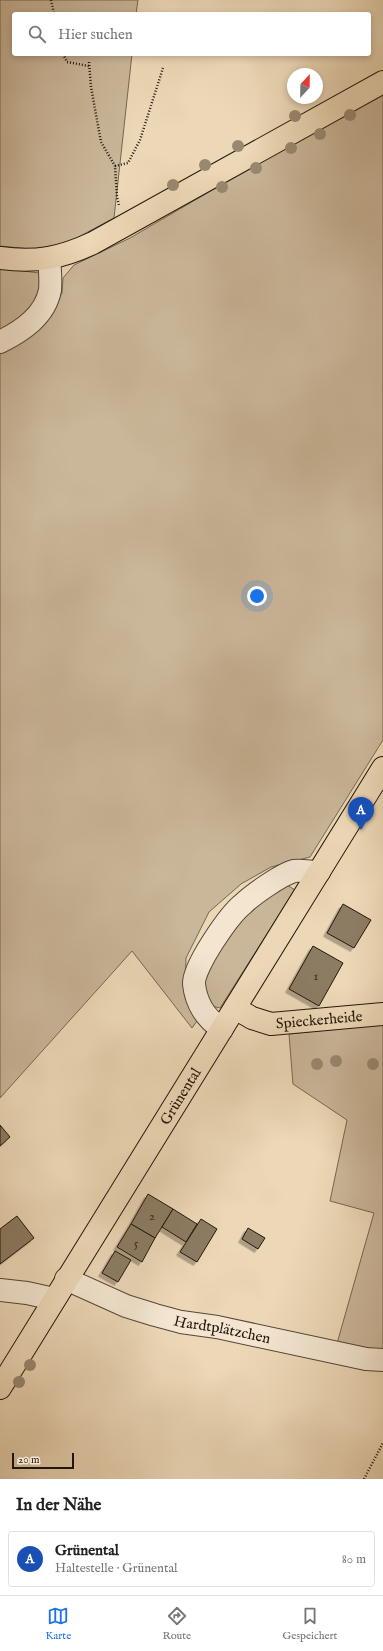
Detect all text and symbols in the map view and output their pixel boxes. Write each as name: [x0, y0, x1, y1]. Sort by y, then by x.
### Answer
search box: [12, 12, 371, 56]
icon: search: [26, 23, 48, 45]
text: Hier suchen: [58, 25, 133, 44]
north arrow: [287, 68, 323, 104]
your location: [247, 586, 267, 606]
pin: A: [348, 797, 374, 830]
house number: 1: [314, 968, 319, 985]
street label: Spieckerheide: [275, 1006, 363, 1033]
street label: Grünental: [155, 1063, 206, 1128]
house number: 2: [149, 1208, 155, 1225]
house number: 5: [134, 1235, 139, 1252]
street label: Hardtplätzchen: [172, 1311, 272, 1348]
scale bar: [12, 1451, 74, 1470]
text: 20 m: [18, 1453, 39, 1467]
text: In der Nähe: [16, 1495, 101, 1516]
text: Grünental: [55, 1541, 119, 1560]
text: A: [26, 1551, 34, 1568]
text: 80 m: [342, 1551, 366, 1568]
text: Haltestelle · Grünental: [55, 1560, 178, 1577]
tab: Karte: [46, 1605, 71, 1643]
tab: Route: [162, 1605, 191, 1643]
tab: Gespeichert: [282, 1605, 337, 1643]

